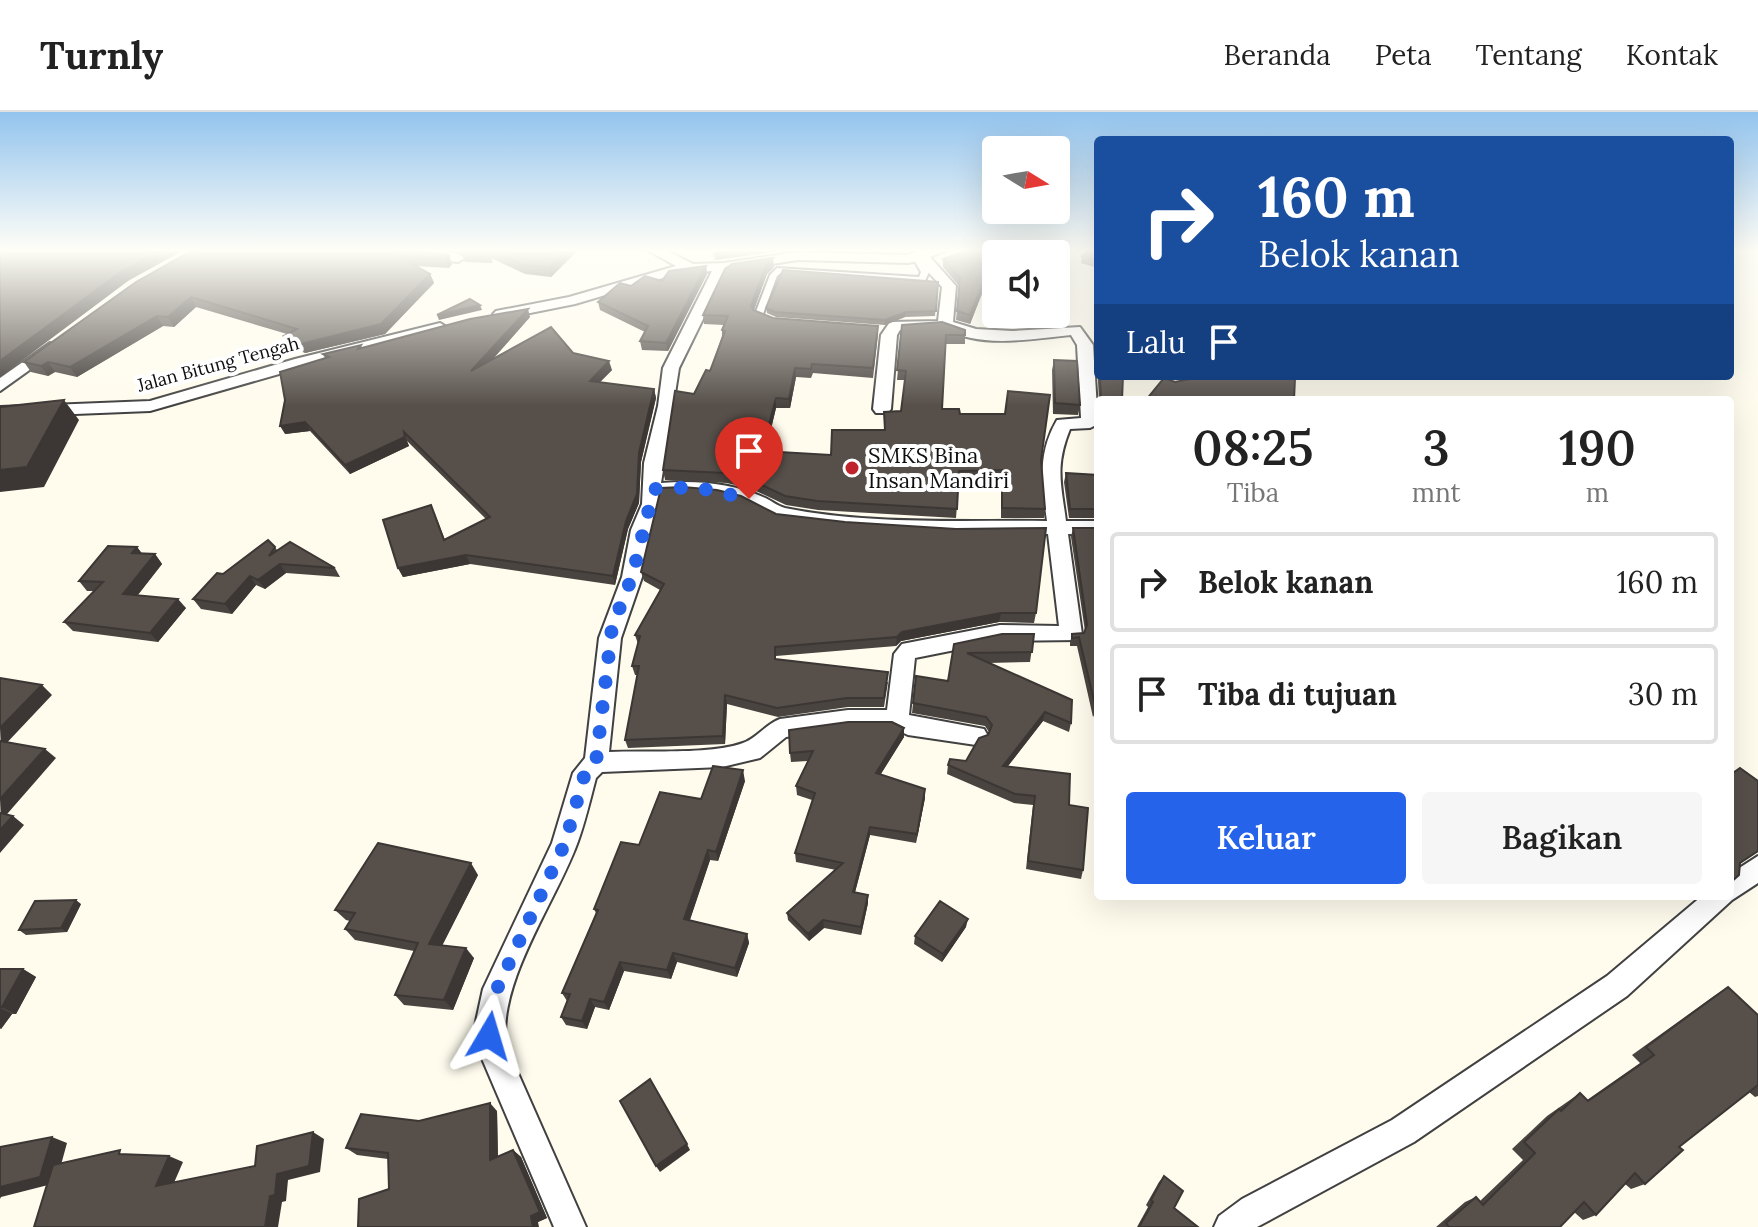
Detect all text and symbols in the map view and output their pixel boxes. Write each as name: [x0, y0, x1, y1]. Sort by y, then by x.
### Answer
text: Turnly: [40, 31, 163, 79]
text: Beranda: [1223, 37, 1331, 73]
text: Peta: [1375, 37, 1432, 73]
text: Tentang: [1476, 37, 1582, 73]
text: Kontak: [1626, 37, 1718, 73]
north arrow: [982, 136, 1070, 224]
map controls: [982, 136, 1070, 328]
text: 160 m: [1258, 161, 1415, 232]
icon: right: [1126, 168, 1230, 272]
text: Belok kanan: [1258, 231, 1460, 277]
button: sound: [982, 240, 1070, 328]
icon: arrive: [1202, 320, 1246, 364]
text: Lalu: [1126, 323, 1186, 361]
street label: Jalan Bitung Tengah: [134, 331, 302, 397]
pin: [715, 417, 783, 499]
text: 08:25: [1192, 417, 1314, 478]
text: 3: [1423, 417, 1450, 478]
text: 190: [1559, 417, 1636, 478]
icon: arrive: [727, 429, 771, 473]
place label: SMKS Bina Insan Mandiri: [868, 441, 1009, 494]
marker: SMKS Bina Insan Mandiri: [843, 459, 861, 477]
text: Tiba: [1227, 476, 1279, 509]
text: mnt: [1412, 476, 1461, 509]
text: m: [1586, 476, 1609, 509]
icon: right: [1130, 560, 1174, 604]
text: Belok kanan: [1198, 563, 1373, 601]
text: 160 m: [1616, 563, 1698, 601]
icon: arrive: [1130, 672, 1174, 716]
text: Tiba di tujuan: [1198, 675, 1397, 713]
text: 30 m: [1628, 675, 1698, 713]
button: Keluar: [1126, 792, 1406, 884]
button: Bagikan: [1422, 792, 1702, 884]
position arrow: [447, 994, 531, 1078]

